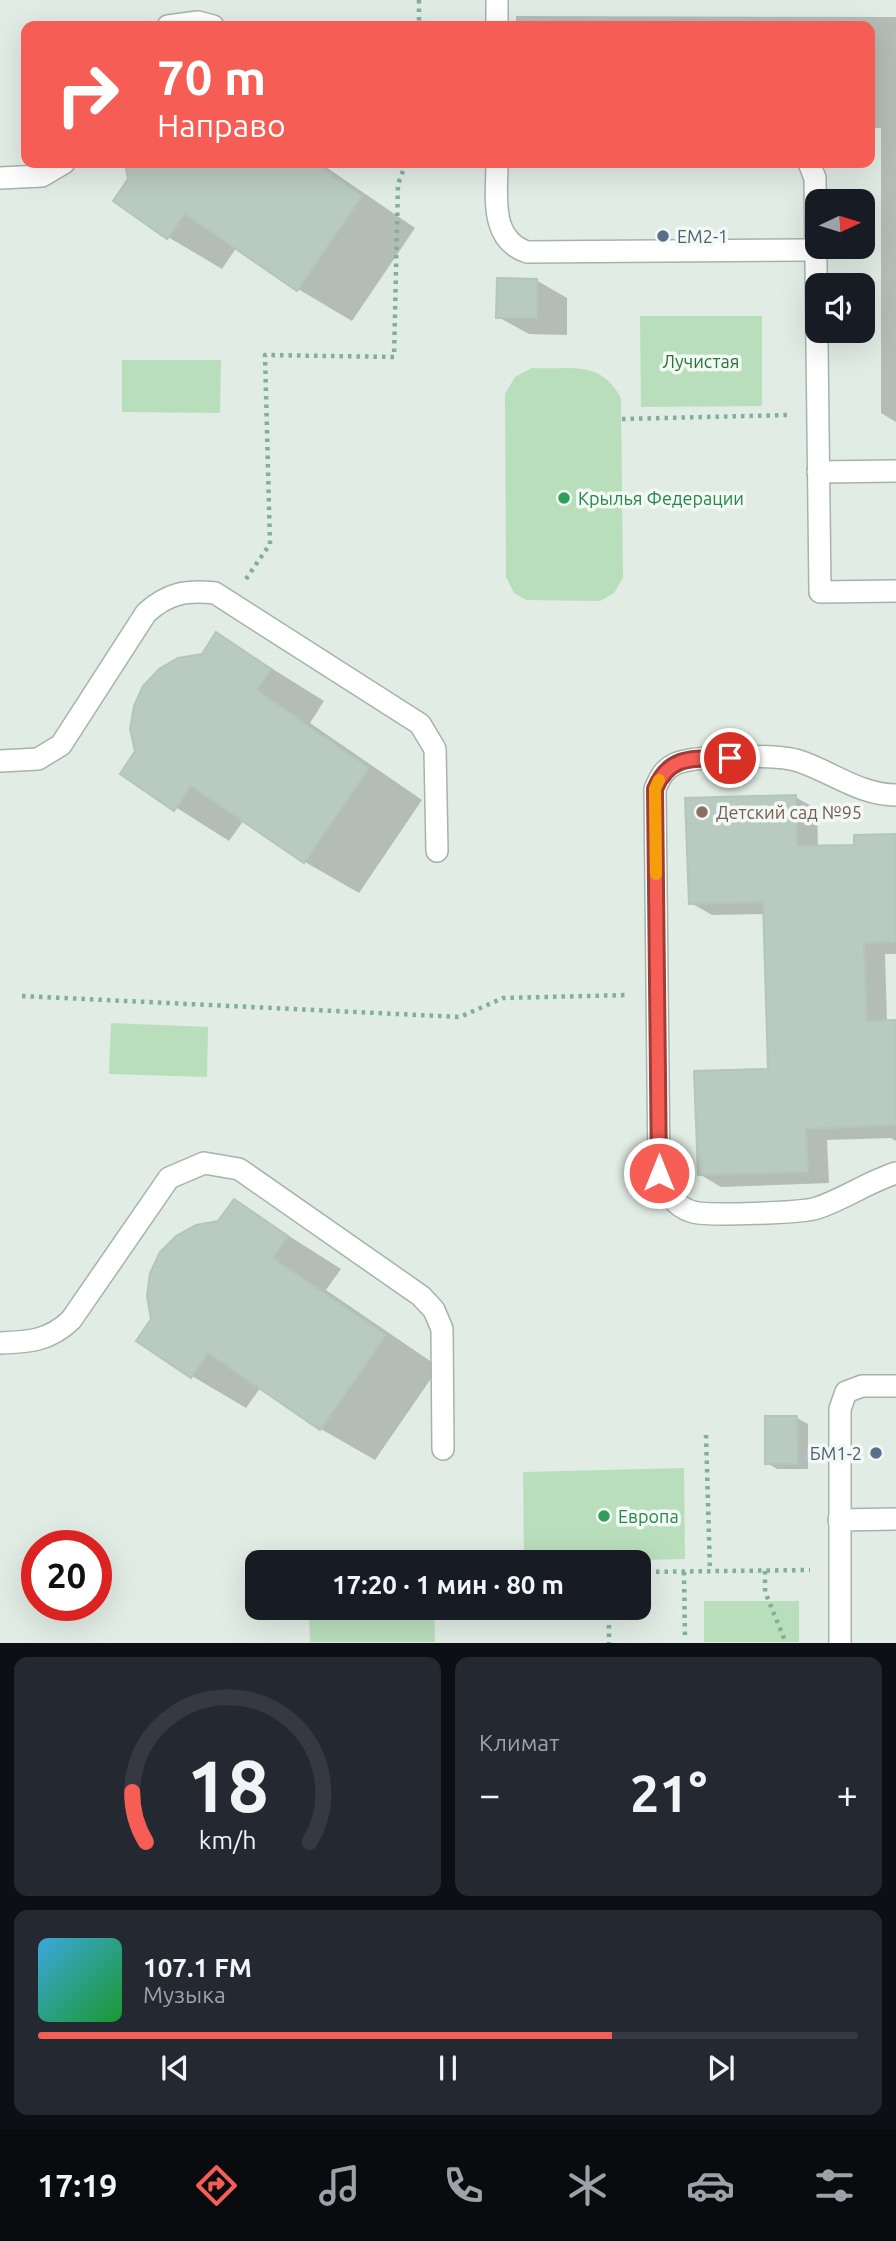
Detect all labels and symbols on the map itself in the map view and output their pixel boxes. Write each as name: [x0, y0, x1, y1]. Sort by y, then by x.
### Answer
north arrow: [805, 189, 875, 259]
place label: ЕМ2-1: [677, 226, 728, 246]
marker: ЕМ2-1: [655, 228, 671, 244]
park label: Лучистая: [663, 351, 739, 371]
place label: Крылья Федерации: [578, 488, 744, 508]
marker: Крылья Федерации: [556, 490, 572, 506]
pin: [700, 728, 760, 788]
place label: Детский сад №95: [716, 802, 862, 822]
marker: Детский сад №95: [694, 804, 710, 820]
position arrow: [622, 1136, 696, 1210]
place label: БМ1-2: [810, 1443, 862, 1463]
marker: БМ1-2: [868, 1445, 884, 1461]
place label: Европа: [618, 1506, 679, 1526]
marker: Европа: [596, 1508, 612, 1524]
speed limit sign: 20: [21, 1530, 112, 1621]

